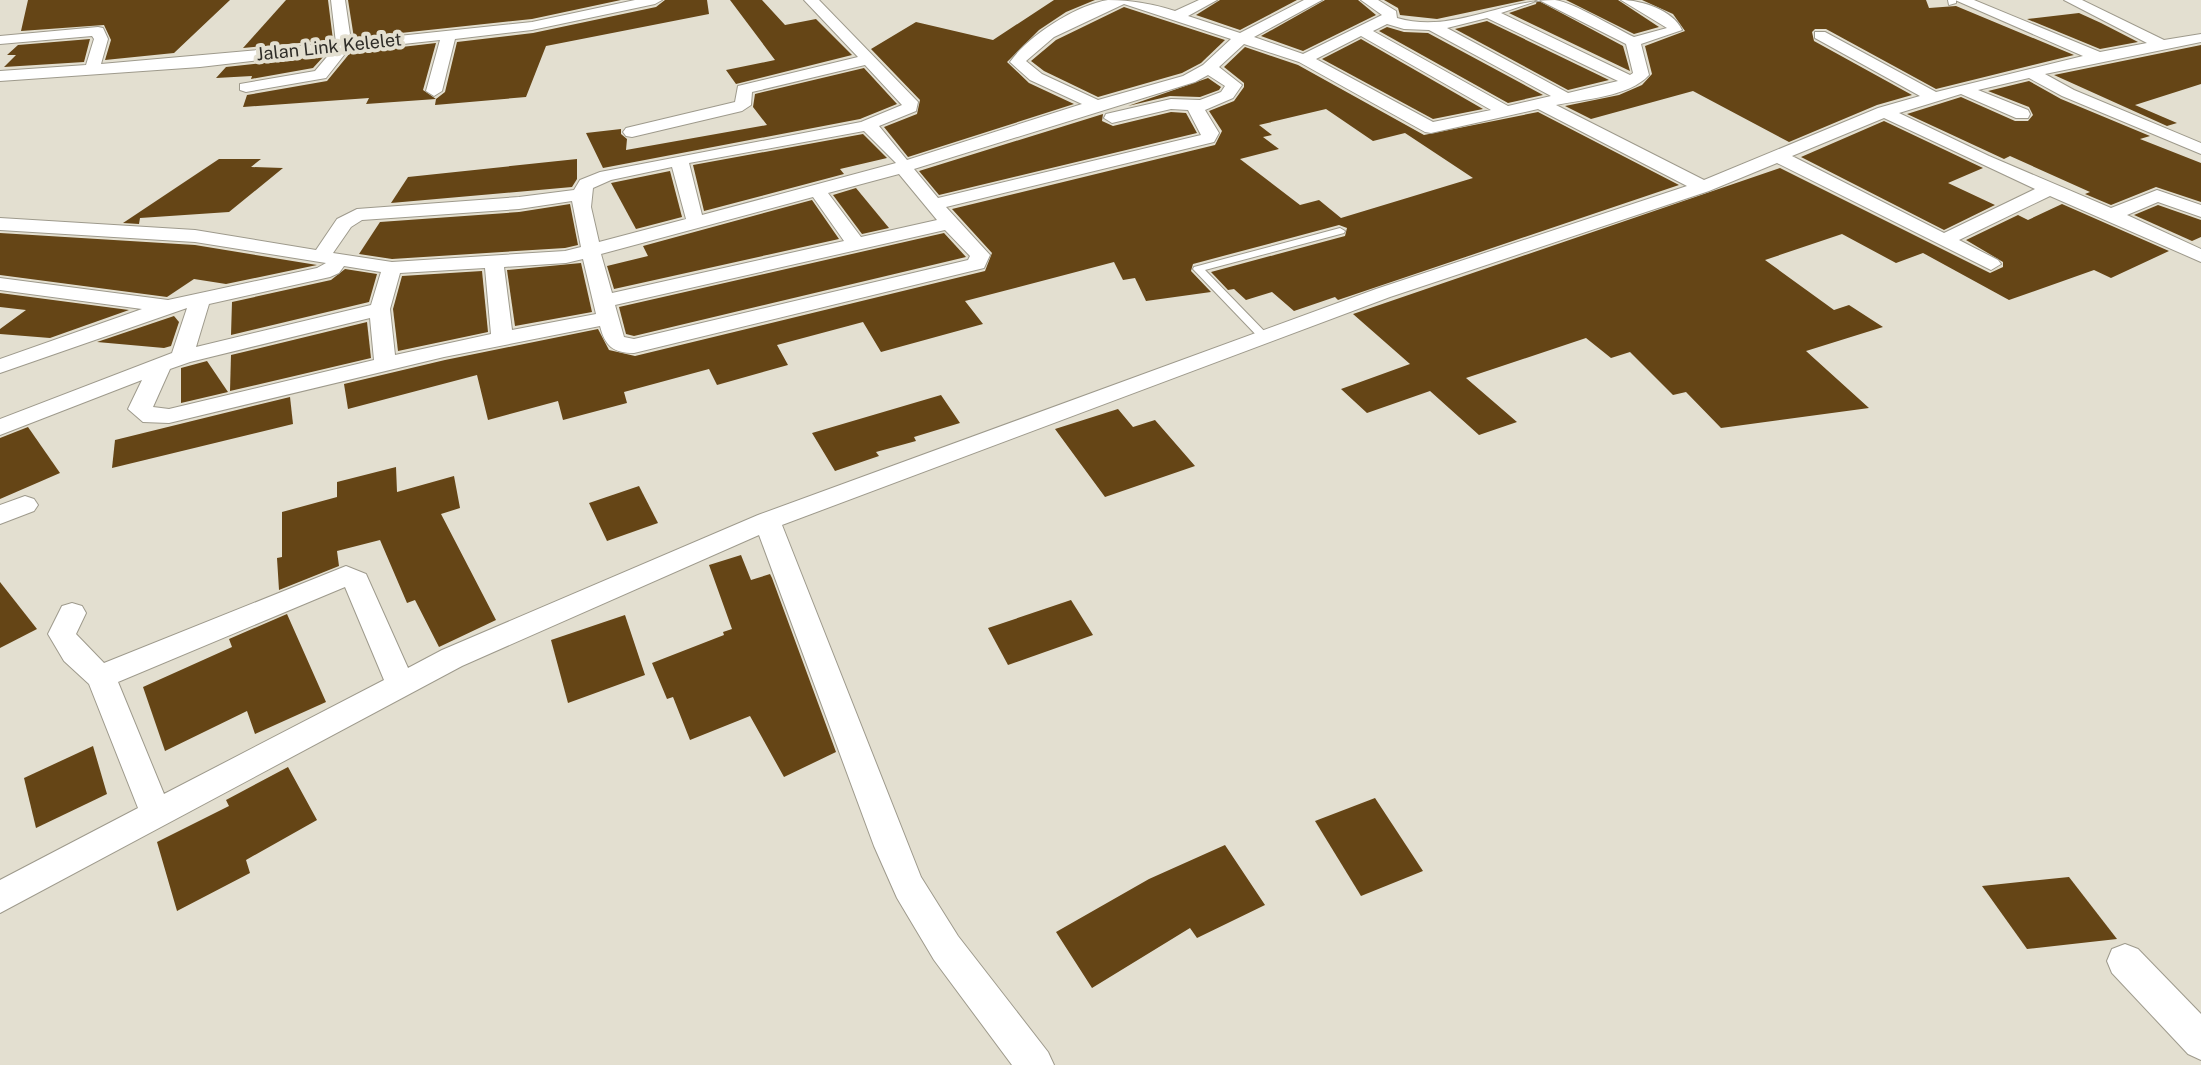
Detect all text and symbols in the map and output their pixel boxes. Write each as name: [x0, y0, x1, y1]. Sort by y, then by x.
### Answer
street label: Jalan Link Kelelet: [255, 28, 403, 65]

